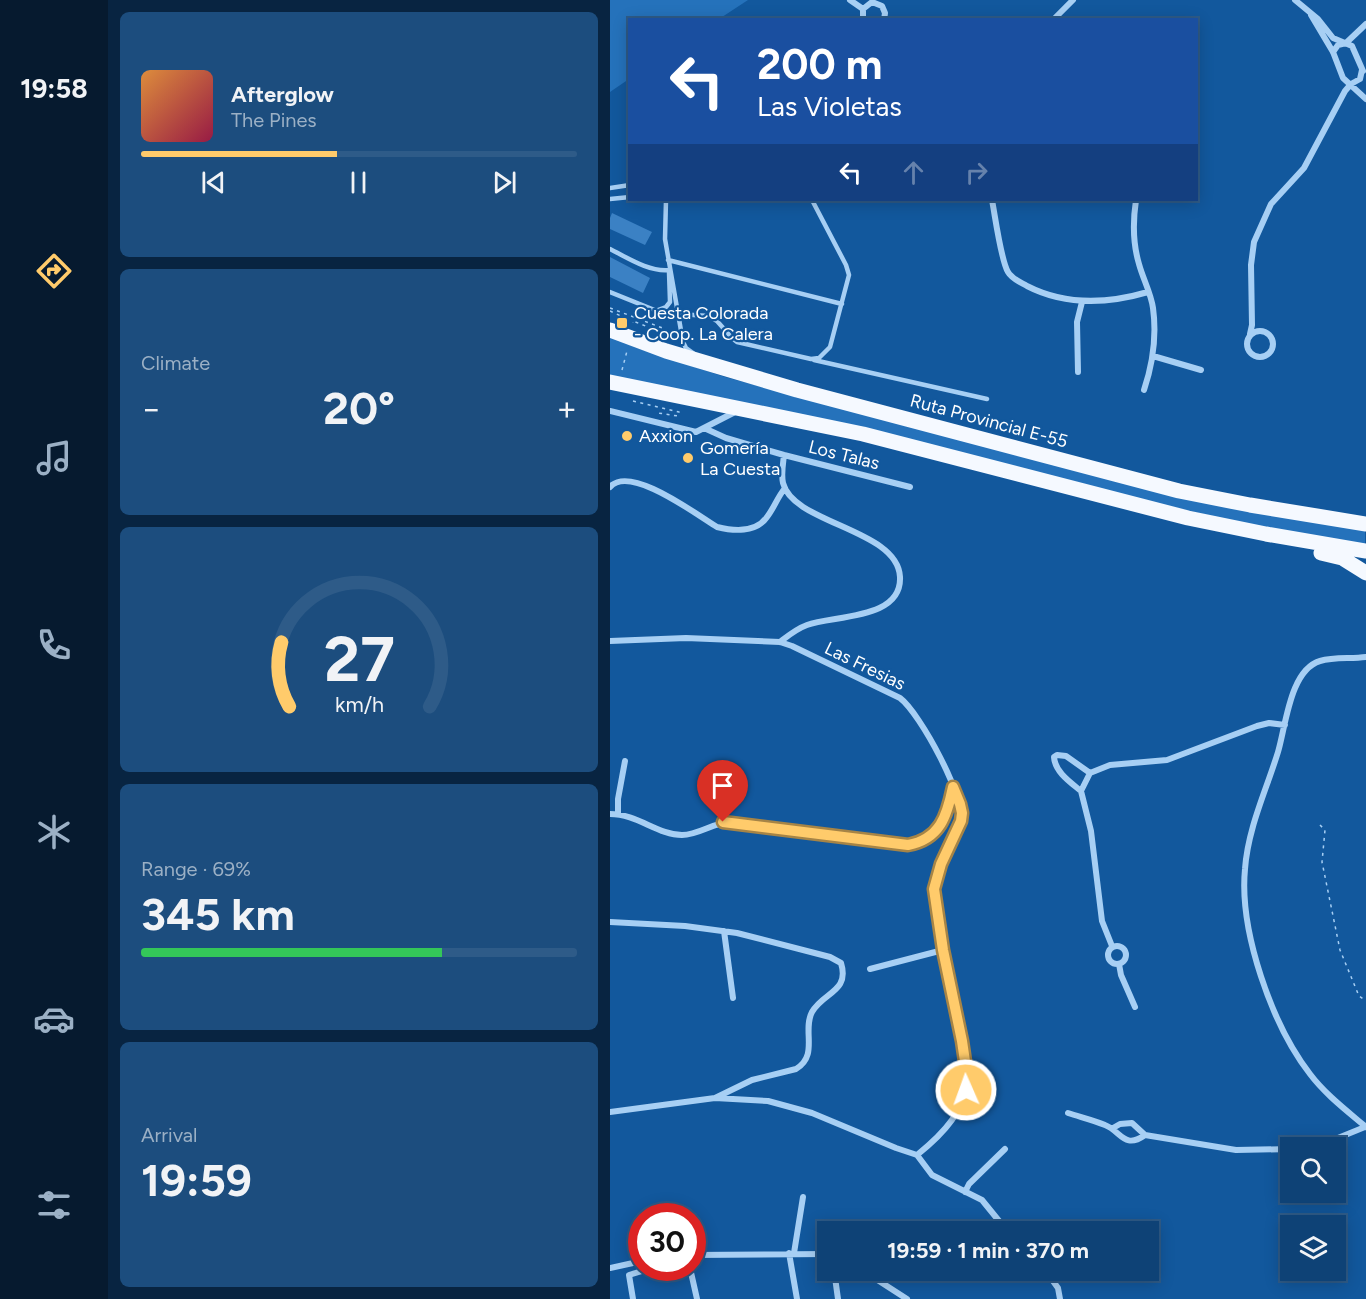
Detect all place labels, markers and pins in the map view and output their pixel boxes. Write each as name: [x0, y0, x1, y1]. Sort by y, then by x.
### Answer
place label: Cuesta Colorada - Coop. La Calera: [634, 302, 773, 345]
marker: Cuesta Colorada - Coop. La Calera: [615, 316, 629, 330]
place label: Axxion: [639, 425, 693, 447]
marker: Axxion: [620, 429, 634, 443]
place label: Gomería La Cuesta: [700, 437, 780, 480]
marker: Gomería La Cuesta: [681, 451, 695, 465]
pin: [697, 760, 748, 822]

